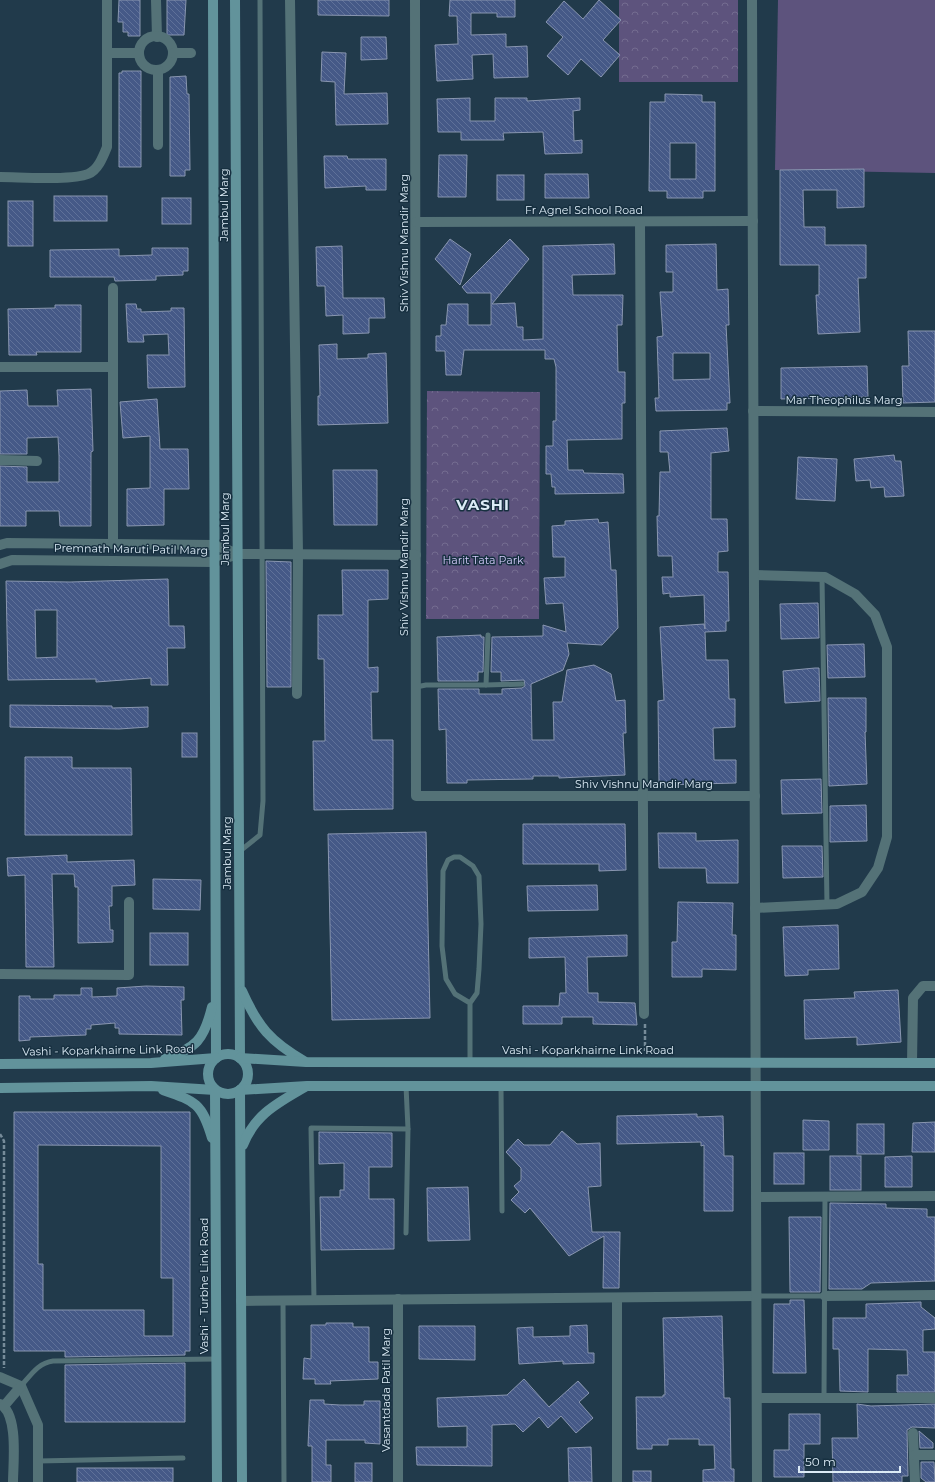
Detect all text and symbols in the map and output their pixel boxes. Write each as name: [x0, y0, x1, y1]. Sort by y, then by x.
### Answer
street label: Jambul Marg: [217, 168, 231, 243]
street label: Shiv Vishnu Mandir Marg: [397, 174, 411, 312]
street label: Fr Agnel School Road: [525, 203, 643, 217]
street label: Mar Theophilus Marg: [786, 393, 902, 407]
street label: Jambul Marg: [218, 492, 232, 567]
district label: VASHI: [455, 495, 510, 514]
street label: Shiv Vishnu Mandir Marg: [397, 498, 411, 636]
street label: Premnath Maruti Patil Marg: [54, 541, 208, 557]
park label: Harit Tata Park: [442, 553, 524, 567]
street label: Shiv Vishnu Mandir Marg: [575, 777, 713, 791]
street label: Jambul Marg: [220, 816, 234, 891]
street label: Vashi - Koparkhairne Link Road: [22, 1042, 194, 1058]
street label: Vashi - Koparkhairne Link Road: [502, 1043, 674, 1057]
street label: Vashi - Turbhe Link Road: [197, 1218, 211, 1354]
street label: Vasantdada Patil Marg: [379, 1328, 393, 1452]
scale bar: [799, 1448, 900, 1474]
text: 50 m: [805, 1454, 836, 1469]

